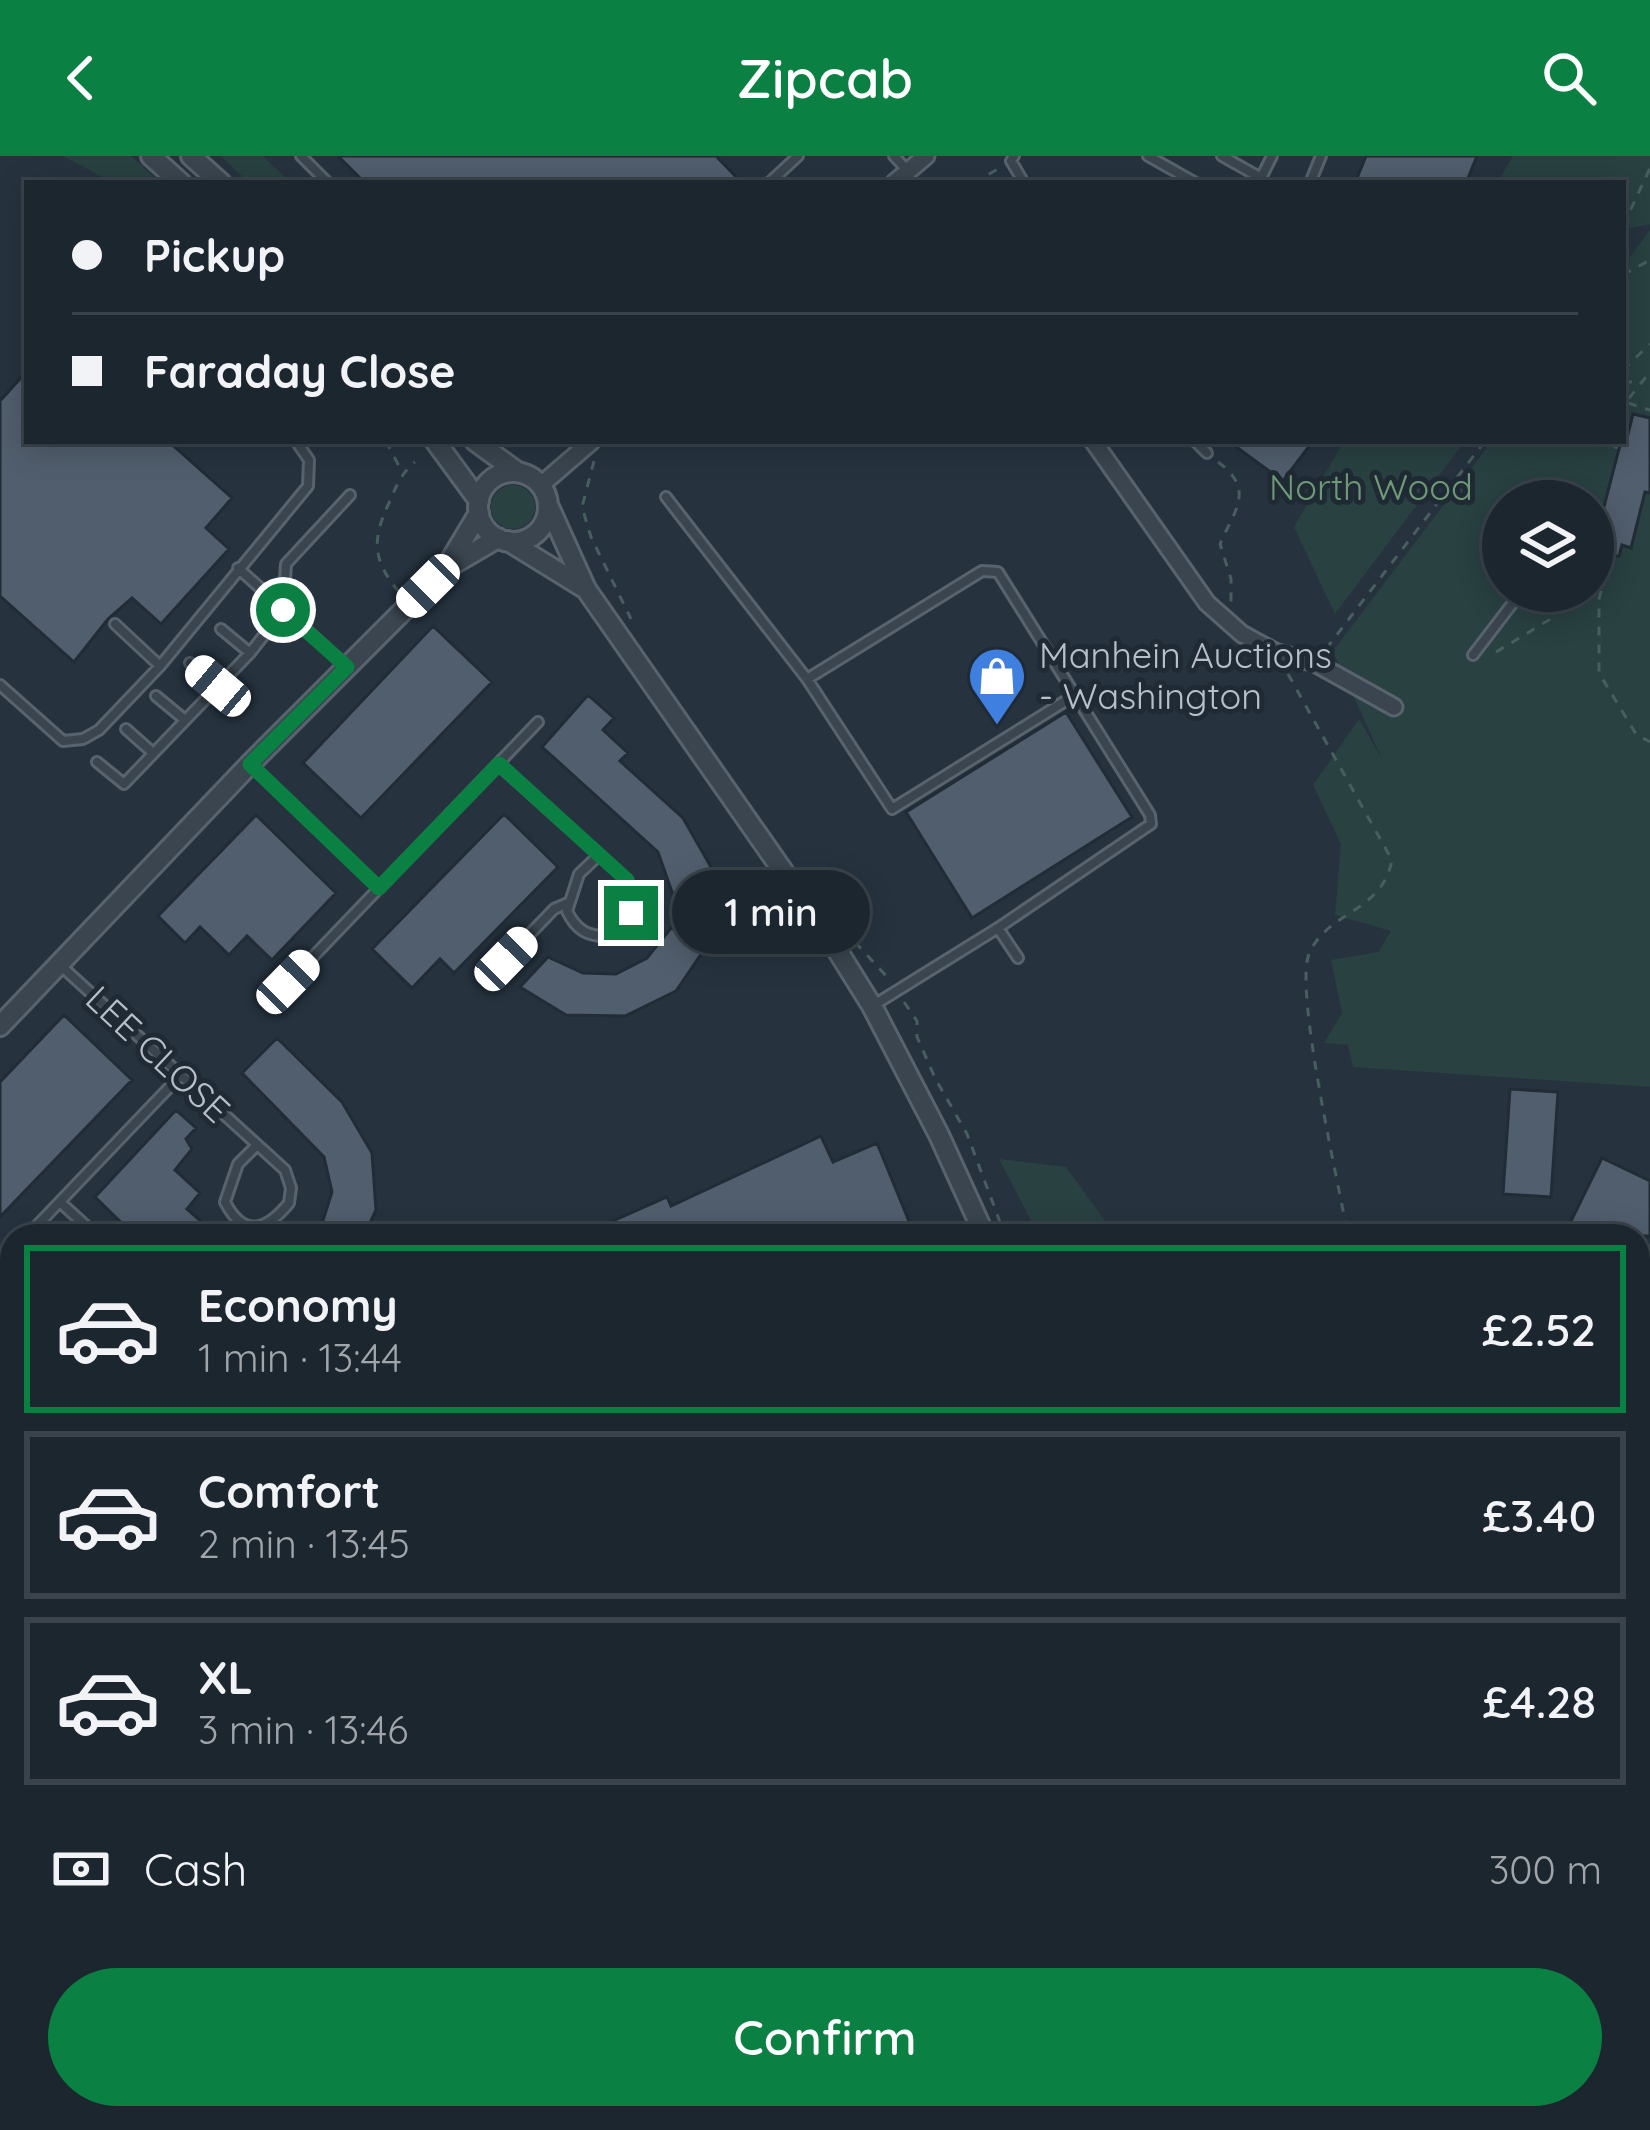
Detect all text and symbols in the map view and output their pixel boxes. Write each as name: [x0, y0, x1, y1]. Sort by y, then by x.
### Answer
text: Zipcab: [737, 44, 913, 112]
icon: back: [48, 45, 114, 111]
icon: search: [1536, 45, 1602, 111]
text: Pickup: [144, 227, 285, 283]
text: Faraday Close: [144, 343, 456, 399]
park label: North Wood: [1269, 464, 1473, 509]
map controls: [1482, 480, 1614, 612]
button: layers: [1482, 480, 1614, 612]
car: [390, 548, 466, 624]
route start: [256, 583, 310, 637]
place label: Manhein Auctions - Washington: [1039, 632, 1332, 718]
shop icon: Manhein Auctions - Washington: [966, 645, 1028, 727]
car: [179, 649, 257, 723]
callout: 1 min: [673, 871, 871, 955]
route end: [604, 886, 658, 940]
text: 1 min: [724, 887, 818, 936]
car: [468, 921, 544, 997]
car: [250, 944, 326, 1020]
street label: LEE CLOSE: [77, 976, 240, 1132]
icon: car: [54, 1275, 162, 1383]
text: Economy: [198, 1277, 398, 1333]
text: £2.52: [1482, 1301, 1596, 1357]
text: 1 min · 13:44: [198, 1333, 402, 1382]
icon: car: [54, 1461, 162, 1569]
text: Comfort: [198, 1463, 380, 1519]
text: £3.40: [1482, 1487, 1596, 1543]
text: 2 min · 13:45: [198, 1519, 410, 1568]
icon: car: [54, 1647, 162, 1755]
text: XL: [198, 1649, 253, 1705]
text: £4.28: [1482, 1673, 1596, 1729]
text: 3 min · 13:46: [198, 1705, 408, 1754]
icon: cash: [48, 1836, 114, 1902]
text: Cash: [144, 1841, 247, 1897]
text: 300 m: [1489, 1845, 1602, 1894]
button: Confirm: [48, 1968, 1602, 2106]

